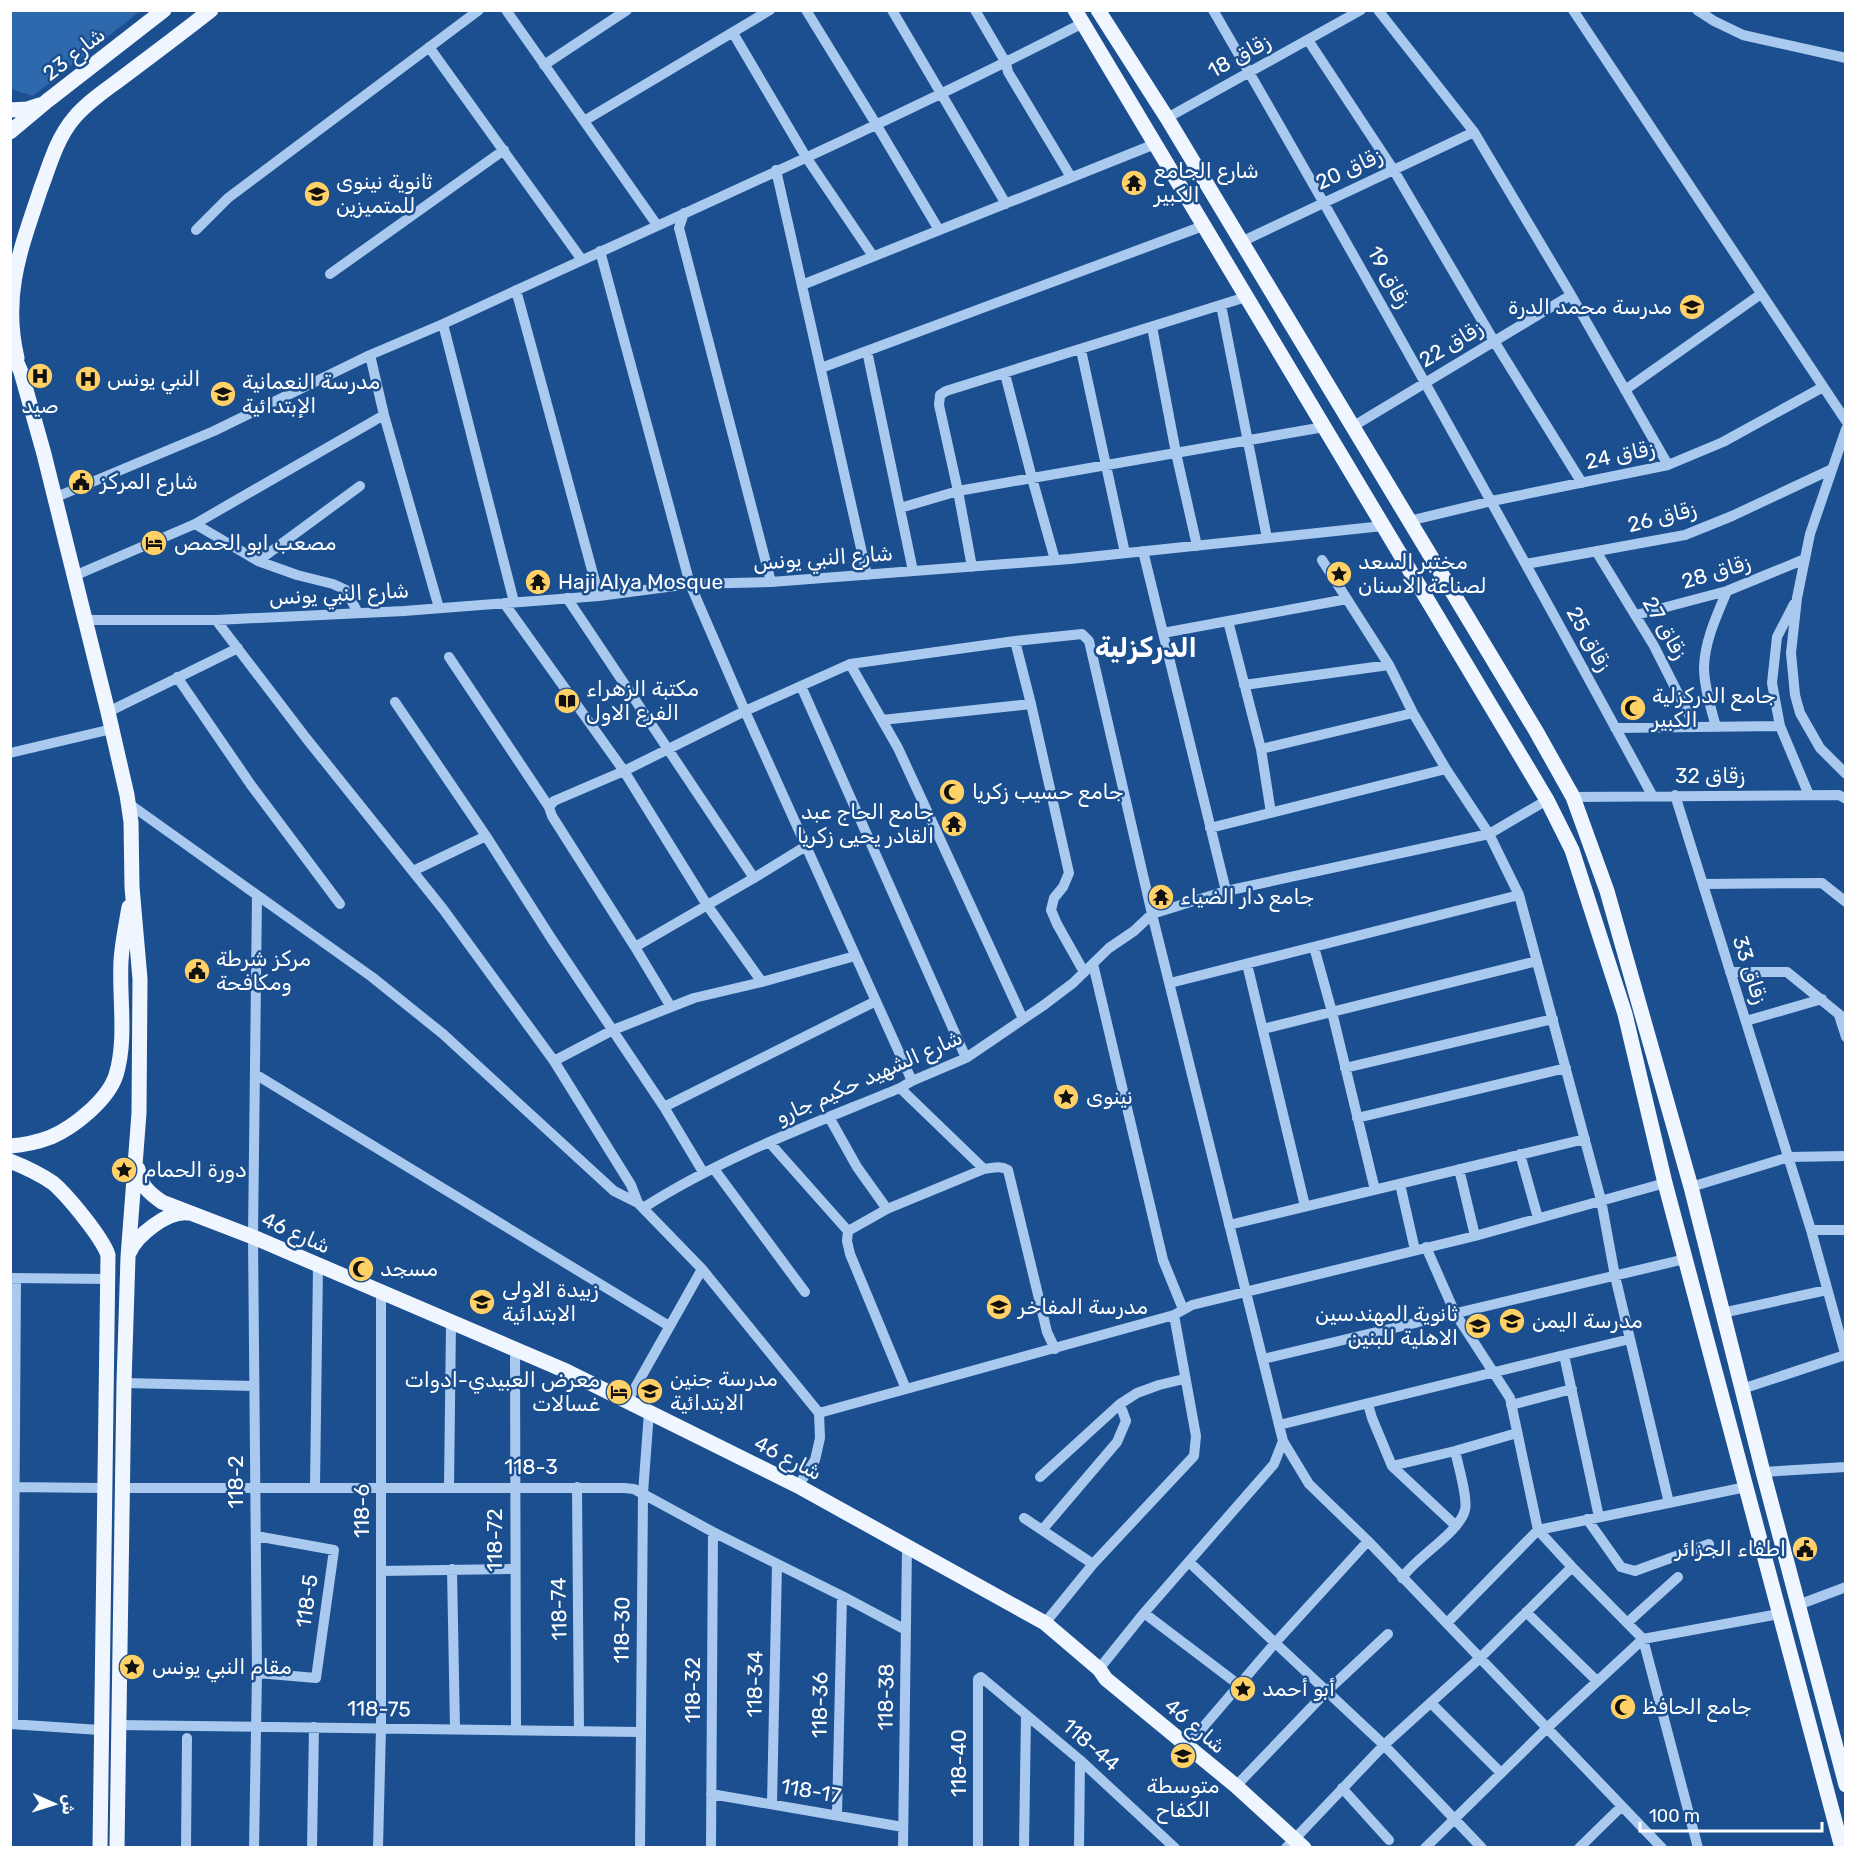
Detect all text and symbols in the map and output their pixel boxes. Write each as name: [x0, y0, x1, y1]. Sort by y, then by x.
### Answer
street label: شارع 23: [38, 22, 111, 87]
street label: زقاق 18: [1203, 28, 1274, 83]
street label: زقاق 20: [1311, 142, 1386, 195]
place label: شارع الجامع الكبير: [1152, 158, 1259, 207]
temple icon: شارع الجامع الكبير: [1119, 168, 1149, 198]
place label: ثانوية نينوى للمتميزين: [336, 169, 433, 218]
school or university icon: ثانوية نينوى للمتميزين: [302, 179, 332, 209]
street label: زقاق 19: [1362, 242, 1416, 312]
school or university icon: مدرسة محمد الدرة: [1677, 292, 1707, 322]
place label: مدرسة محمد الدرة: [1508, 294, 1672, 319]
street label: زقاق 22: [1414, 315, 1487, 372]
hospital icon: صيد: [25, 361, 55, 391]
hospital icon: النبي يونس: [73, 364, 103, 394]
place label: النبي يونس: [107, 366, 200, 395]
place label: مدرسة النعمانية الإبتدائية: [242, 369, 380, 419]
school or university icon: مدرسة النعمانية الإبتدائية: [208, 379, 238, 409]
place label: صيد: [21, 393, 59, 418]
street label: زقاق 24: [1583, 435, 1657, 474]
public building icon: شارع المركز: [66, 467, 96, 497]
place label: شارع المركز: [98, 469, 198, 496]
street label: زقاق 26: [1625, 496, 1699, 537]
hotel icon: مصعب ابو الحمص: [139, 528, 169, 558]
place label: مصعب ابو الحمص: [174, 530, 336, 555]
street label: شارع النبي يونس: [752, 540, 894, 579]
place label: مختبر السعد لصناعة الاسنان: [1358, 549, 1487, 598]
street label: زقاق 28: [1678, 549, 1753, 594]
place icon: مختبر السعد لصناعة الاسنان: [1324, 559, 1354, 589]
temple icon: Haji Alya Mosque: [523, 567, 553, 597]
place label: Haji Alya Mosque: [558, 569, 723, 594]
street label: شارع النبي يونس: [268, 577, 410, 614]
street label: زقاق 27: [1638, 592, 1693, 664]
street label: زقاق 25: [1562, 602, 1617, 675]
district label: الدركزلية: [1095, 632, 1197, 664]
place label: مكتبة الزهراء الفرع الاول: [586, 676, 699, 727]
place label: جامع الدركزلية الكبير: [1650, 683, 1776, 732]
library icon: مكتبة الزهراء الفرع الاول: [552, 686, 582, 716]
mosque icon: جامع الدركزلية الكبير: [1618, 693, 1648, 723]
street label: زقاق 32: [1675, 763, 1745, 788]
mosque icon: جامع حسيب زكريا: [937, 777, 967, 807]
place label: جامع حسيب زكريا: [972, 779, 1123, 807]
place label: جامع الحاج عبد القادر يحيى زكريا: [797, 799, 934, 848]
temple icon: جامع الحاج عبد القادر يحيى زكريا: [939, 809, 969, 839]
temple icon: جامع دار الضياء: [1146, 882, 1176, 912]
place label: جامع دار الضياء: [1180, 884, 1314, 912]
street label: زقاق 33: [1728, 933, 1773, 1007]
place label: مركز شرطة ومكافحة: [216, 946, 311, 996]
public building icon: مركز شرطة ومكافحة: [182, 956, 212, 986]
street label: شارع الشهيد حكيم جارو: [772, 1024, 967, 1131]
place icon: نينوى: [1051, 1082, 1081, 1112]
place label: نينوى: [1086, 1084, 1133, 1109]
place icon: دورة الحمام: [109, 1155, 139, 1185]
place label: دورة الحمام: [144, 1157, 247, 1183]
street label: شارع 46: [257, 1206, 335, 1261]
mosque icon: مسجد: [346, 1254, 376, 1284]
place label: مسجد: [380, 1256, 438, 1281]
place label: زبيدة الاولى الابتدائية: [502, 1277, 599, 1326]
school or university icon: زبيدة الاولى الابتدائية: [467, 1287, 497, 1317]
school or university icon: مدرسة المفاخر: [984, 1292, 1014, 1322]
place label: مدرسة المفاخر: [1016, 1294, 1148, 1319]
place label: ثانوية المهندسين الاهلية للبنين: [1315, 1301, 1458, 1350]
school or university icon: مدرسة اليمن: [1497, 1306, 1527, 1336]
place label: مدرسة اليمن: [1532, 1308, 1643, 1333]
school or university icon: ثانوية المهندسين الاهلية للبنين: [1463, 1311, 1493, 1341]
place label: مدرسة جنين الابتدائية: [670, 1366, 778, 1415]
place label: معرض العبيدي-ادوات غسالات: [404, 1367, 600, 1416]
school or university icon: مدرسة جنين الابتدائية: [635, 1376, 665, 1406]
hotel icon: معرض العبيدي-ادوات غسالات: [604, 1377, 634, 1407]
street label: شارع 46: [749, 1430, 826, 1487]
street label: 118-3: [504, 1454, 558, 1479]
street label: 118-2: [223, 1456, 248, 1509]
street label: 118-6: [349, 1484, 374, 1538]
street label: 118-72: [482, 1508, 507, 1572]
public building icon: اطفاء الجزائر: [1790, 1534, 1820, 1564]
place label: اطفاء الجزائر: [1673, 1536, 1786, 1561]
street label: 118-5: [290, 1573, 323, 1629]
street label: 118-74: [545, 1577, 572, 1641]
street label: 118-30: [608, 1596, 635, 1664]
street label: 118-34: [741, 1650, 768, 1718]
place icon: مقام النبي يونس: [117, 1652, 147, 1682]
place label: مقام النبي يونس: [152, 1654, 292, 1683]
street label: 118-32: [680, 1657, 705, 1723]
street label: 118-38: [872, 1663, 899, 1731]
street label: 118-36: [806, 1672, 833, 1738]
place icon: أبو أحمد: [1228, 1674, 1258, 1704]
place label: أبو أحمد: [1262, 1676, 1335, 1701]
mosque icon: جامع الحافظ: [1608, 1692, 1638, 1722]
street label: شارع 46: [1158, 1693, 1231, 1760]
place label: جامع الحافظ: [1642, 1694, 1752, 1722]
street label: 118-75: [347, 1695, 411, 1722]
street label: 118-44: [1058, 1713, 1125, 1776]
street label: 118-40: [946, 1729, 971, 1797]
school or university icon: متوسطة الكفاح: [1168, 1741, 1198, 1771]
street label: 118-17: [779, 1773, 843, 1808]
place label: متوسطة الكفاح: [1147, 1773, 1219, 1824]
north arrow: [24, 1774, 84, 1834]
text: ش: [58, 1794, 78, 1815]
scale bar: [1640, 1795, 1822, 1833]
text: 100 m: [1649, 1805, 1700, 1827]

